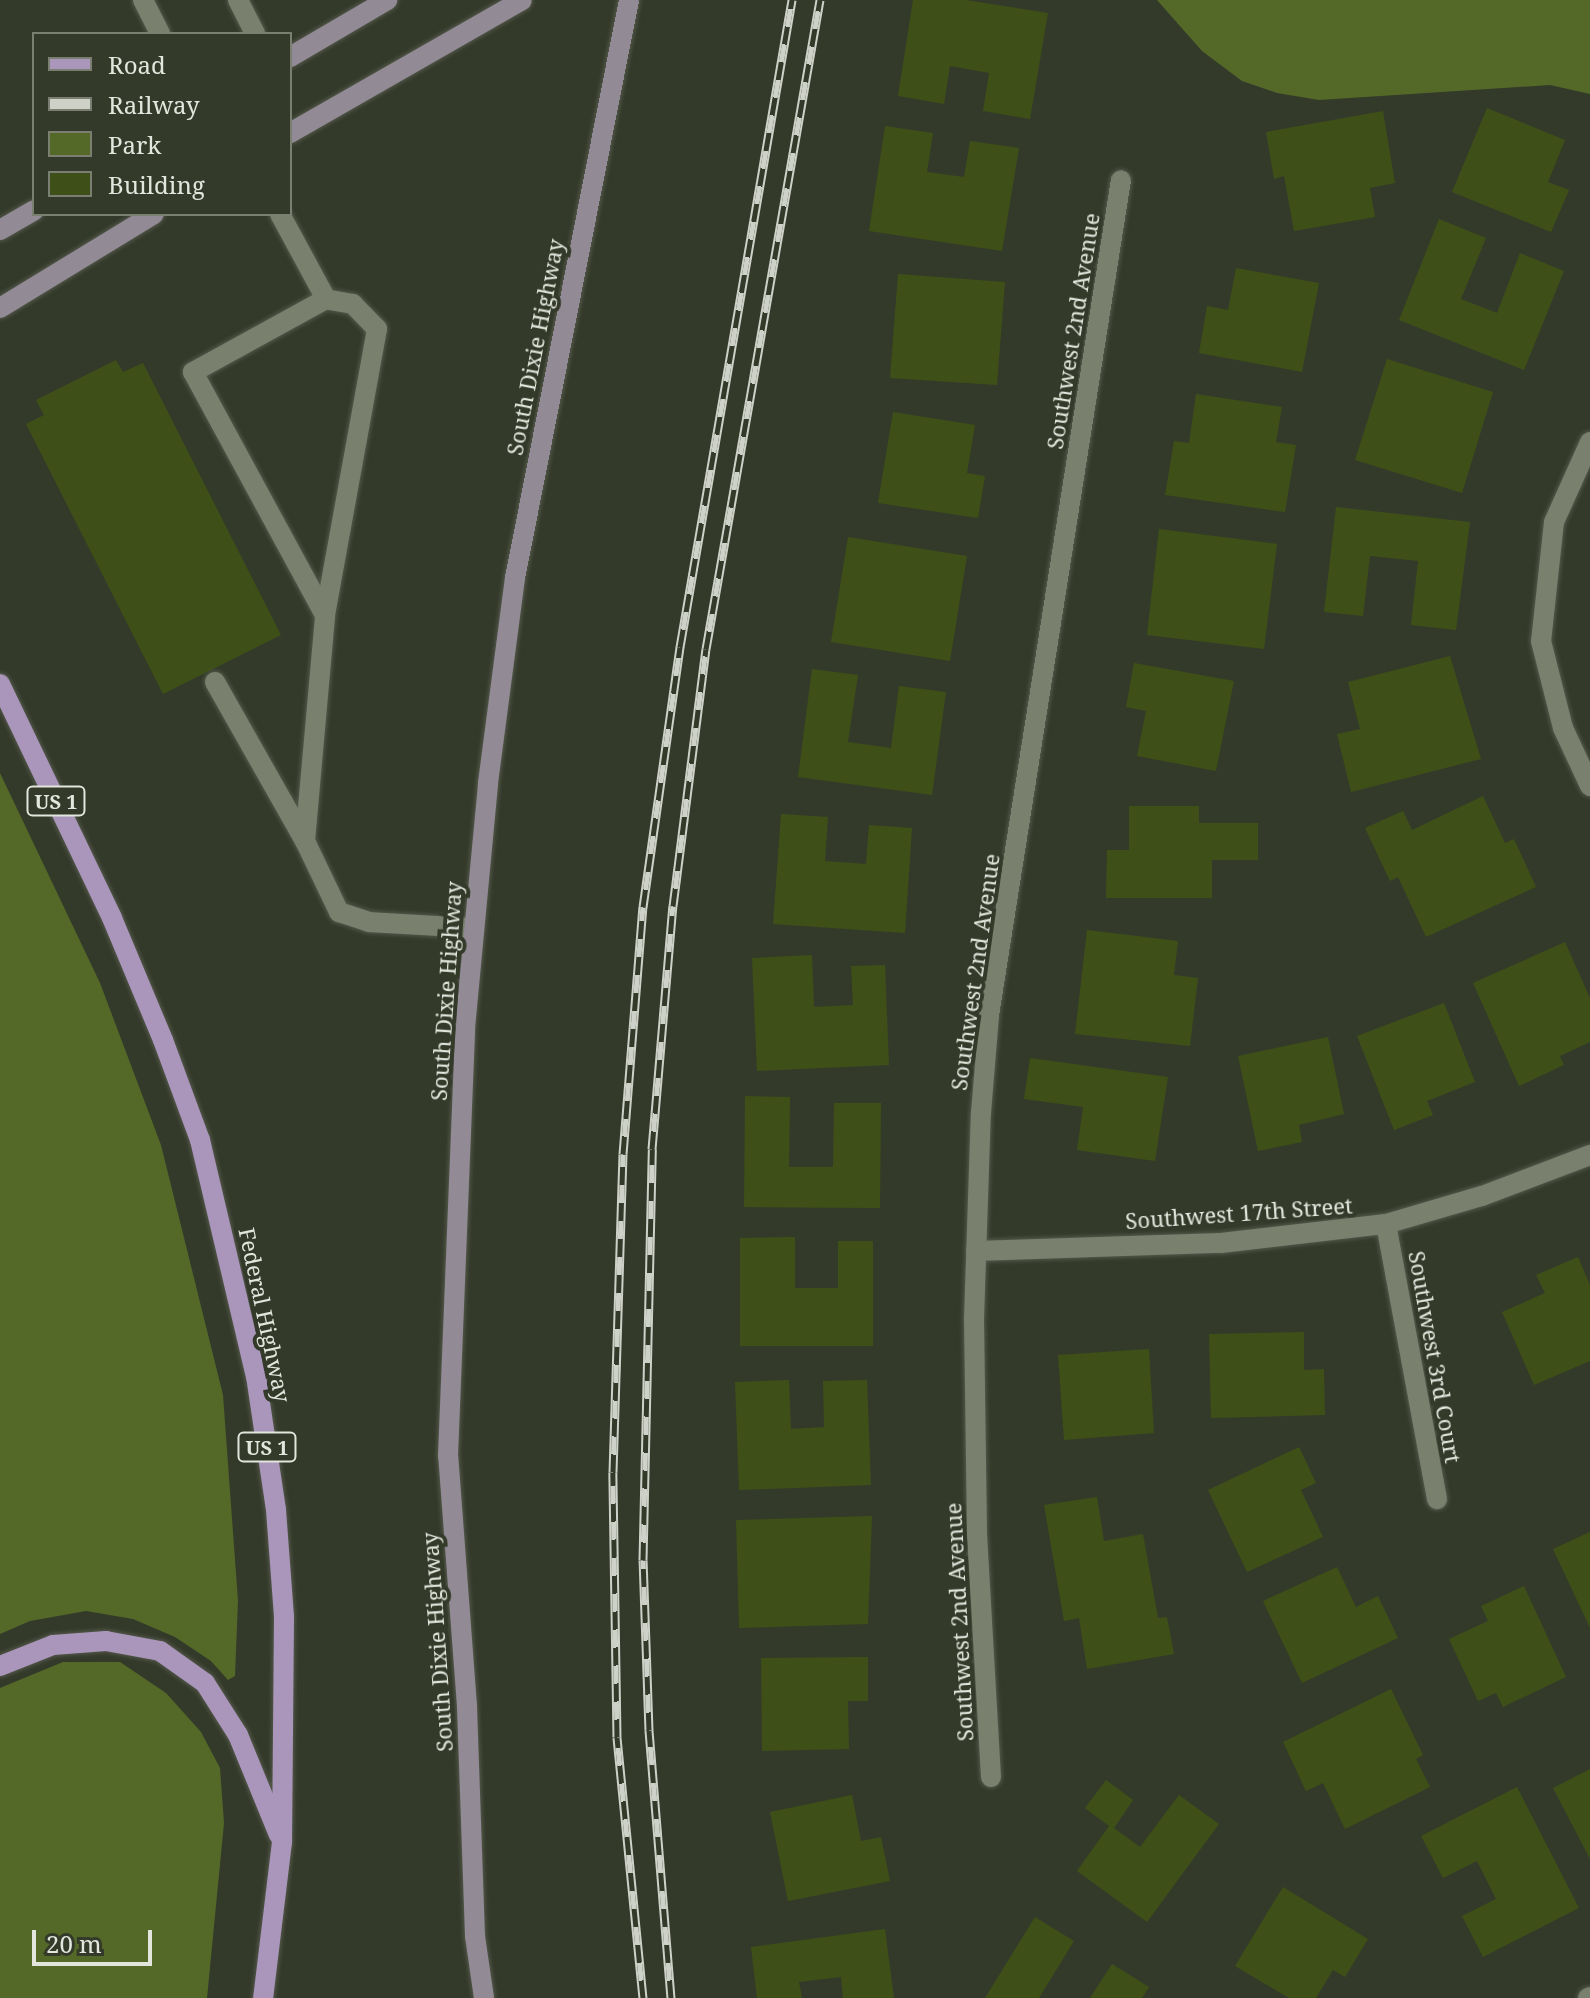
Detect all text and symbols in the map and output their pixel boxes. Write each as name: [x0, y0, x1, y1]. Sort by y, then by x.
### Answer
legend: [32, 32, 292, 216]
text: Road: [108, 48, 166, 81]
text: Railway: [108, 88, 200, 121]
text: Park: [108, 128, 161, 161]
text: Building: [108, 168, 205, 201]
street label: Southwest 2nd Avenue: [1041, 211, 1105, 451]
street label: South Dixie Highway: [501, 237, 569, 457]
road number: US 1: [26, 785, 86, 817]
street label: Southwest 2nd Avenue: [945, 852, 1005, 1092]
street label: South Dixie Highway: [425, 880, 467, 1102]
street label: Southwest 17th Street: [1124, 1192, 1354, 1234]
street label: Federal Highway: [234, 1225, 296, 1405]
street label: Southwest 3rd Court: [1403, 1249, 1467, 1465]
road number: US 1: [237, 1431, 297, 1463]
street label: Southwest 2nd Avenue: [940, 1502, 978, 1742]
street label: South Dixie Highway: [416, 1531, 458, 1753]
scale bar: [36, 1914, 156, 1964]
text: 20 m: [46, 1927, 102, 1960]

